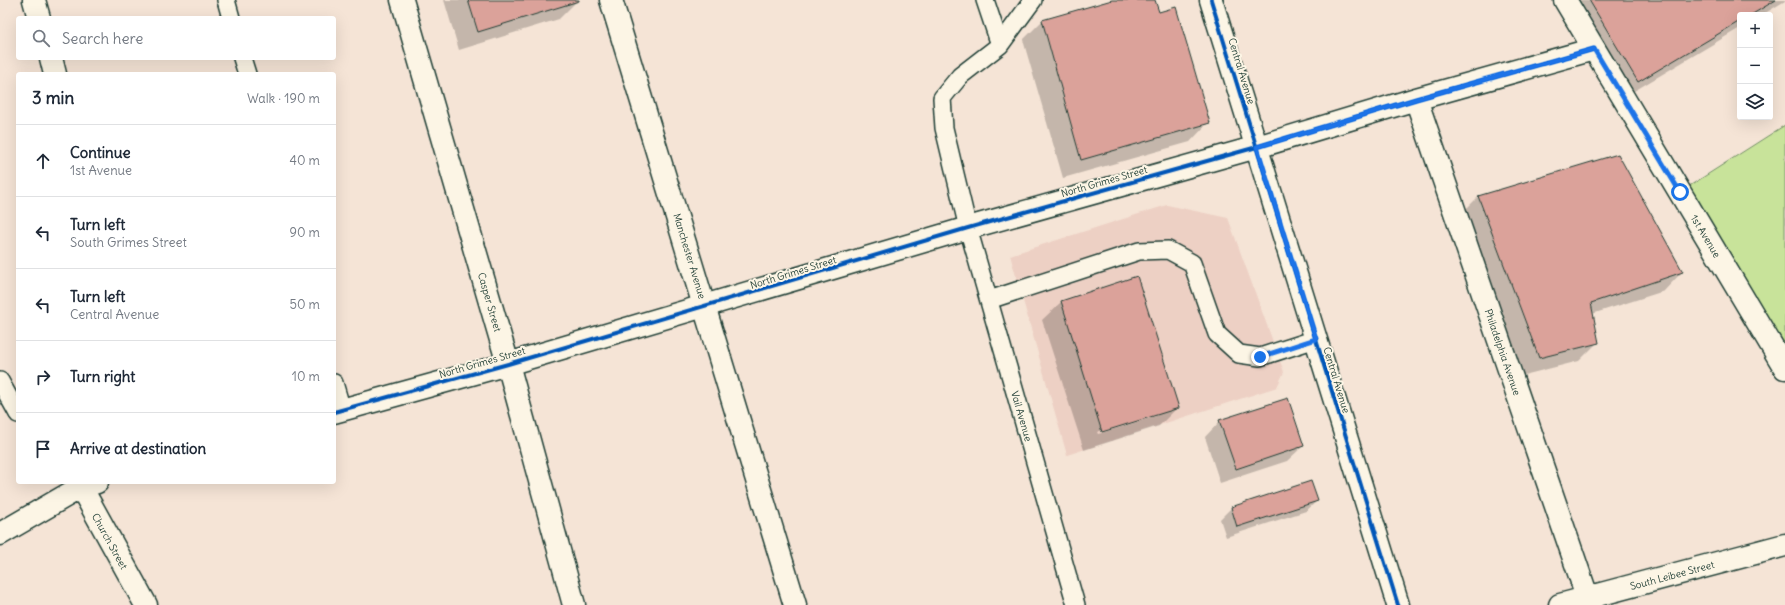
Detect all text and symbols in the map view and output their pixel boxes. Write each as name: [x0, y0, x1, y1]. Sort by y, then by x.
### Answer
map controls: [1737, 12, 1773, 120]
button: +: [1737, 12, 1773, 48]
search box: [16, 16, 336, 60]
icon: search: [30, 27, 52, 49]
text: Search here: [62, 29, 143, 48]
street label: Central Avenue: [1225, 36, 1258, 106]
button: −: [1737, 48, 1773, 84]
button: layers: [1737, 84, 1773, 120]
text: 3 min: [32, 87, 74, 109]
text: Walk · 190 m: [247, 90, 320, 107]
text: Continue: [70, 143, 131, 162]
icon: ahead: [32, 150, 54, 172]
text: 40 m: [289, 152, 320, 169]
text: 1st Avenue: [70, 162, 132, 179]
street label: North Grimes Street: [1059, 163, 1149, 200]
route start: [1671, 183, 1689, 201]
street label: Manchester Avenue: [670, 212, 709, 301]
street label: 1st Avenue: [1688, 212, 1723, 260]
text: Turn left: [70, 215, 125, 234]
icon: left: [32, 222, 54, 244]
text: 90 m: [289, 224, 320, 241]
text: South Grimes Street: [70, 234, 187, 251]
street label: North Grimes Street: [749, 253, 838, 292]
street label: Casper Street: [475, 271, 504, 334]
text: Turn left: [70, 287, 125, 306]
icon: left: [32, 294, 54, 316]
text: 50 m: [289, 296, 320, 313]
text: Central Avenue: [70, 306, 159, 323]
street label: Philadelphia Avenue: [1482, 307, 1523, 397]
street label: North Grimes Street: [437, 344, 527, 381]
street label: Central Avenue: [1320, 345, 1353, 415]
route end: [1251, 348, 1269, 366]
icon: right: [32, 366, 54, 388]
text: Turn right: [70, 367, 135, 386]
text: 10 m: [292, 368, 320, 385]
street label: Vail Avenue: [1008, 389, 1035, 443]
icon: arrive: [32, 438, 54, 460]
text: Arrive at destination: [70, 439, 206, 458]
street label: Church Street: [89, 511, 131, 572]
street label: South Leibee Street: [1629, 558, 1716, 593]

